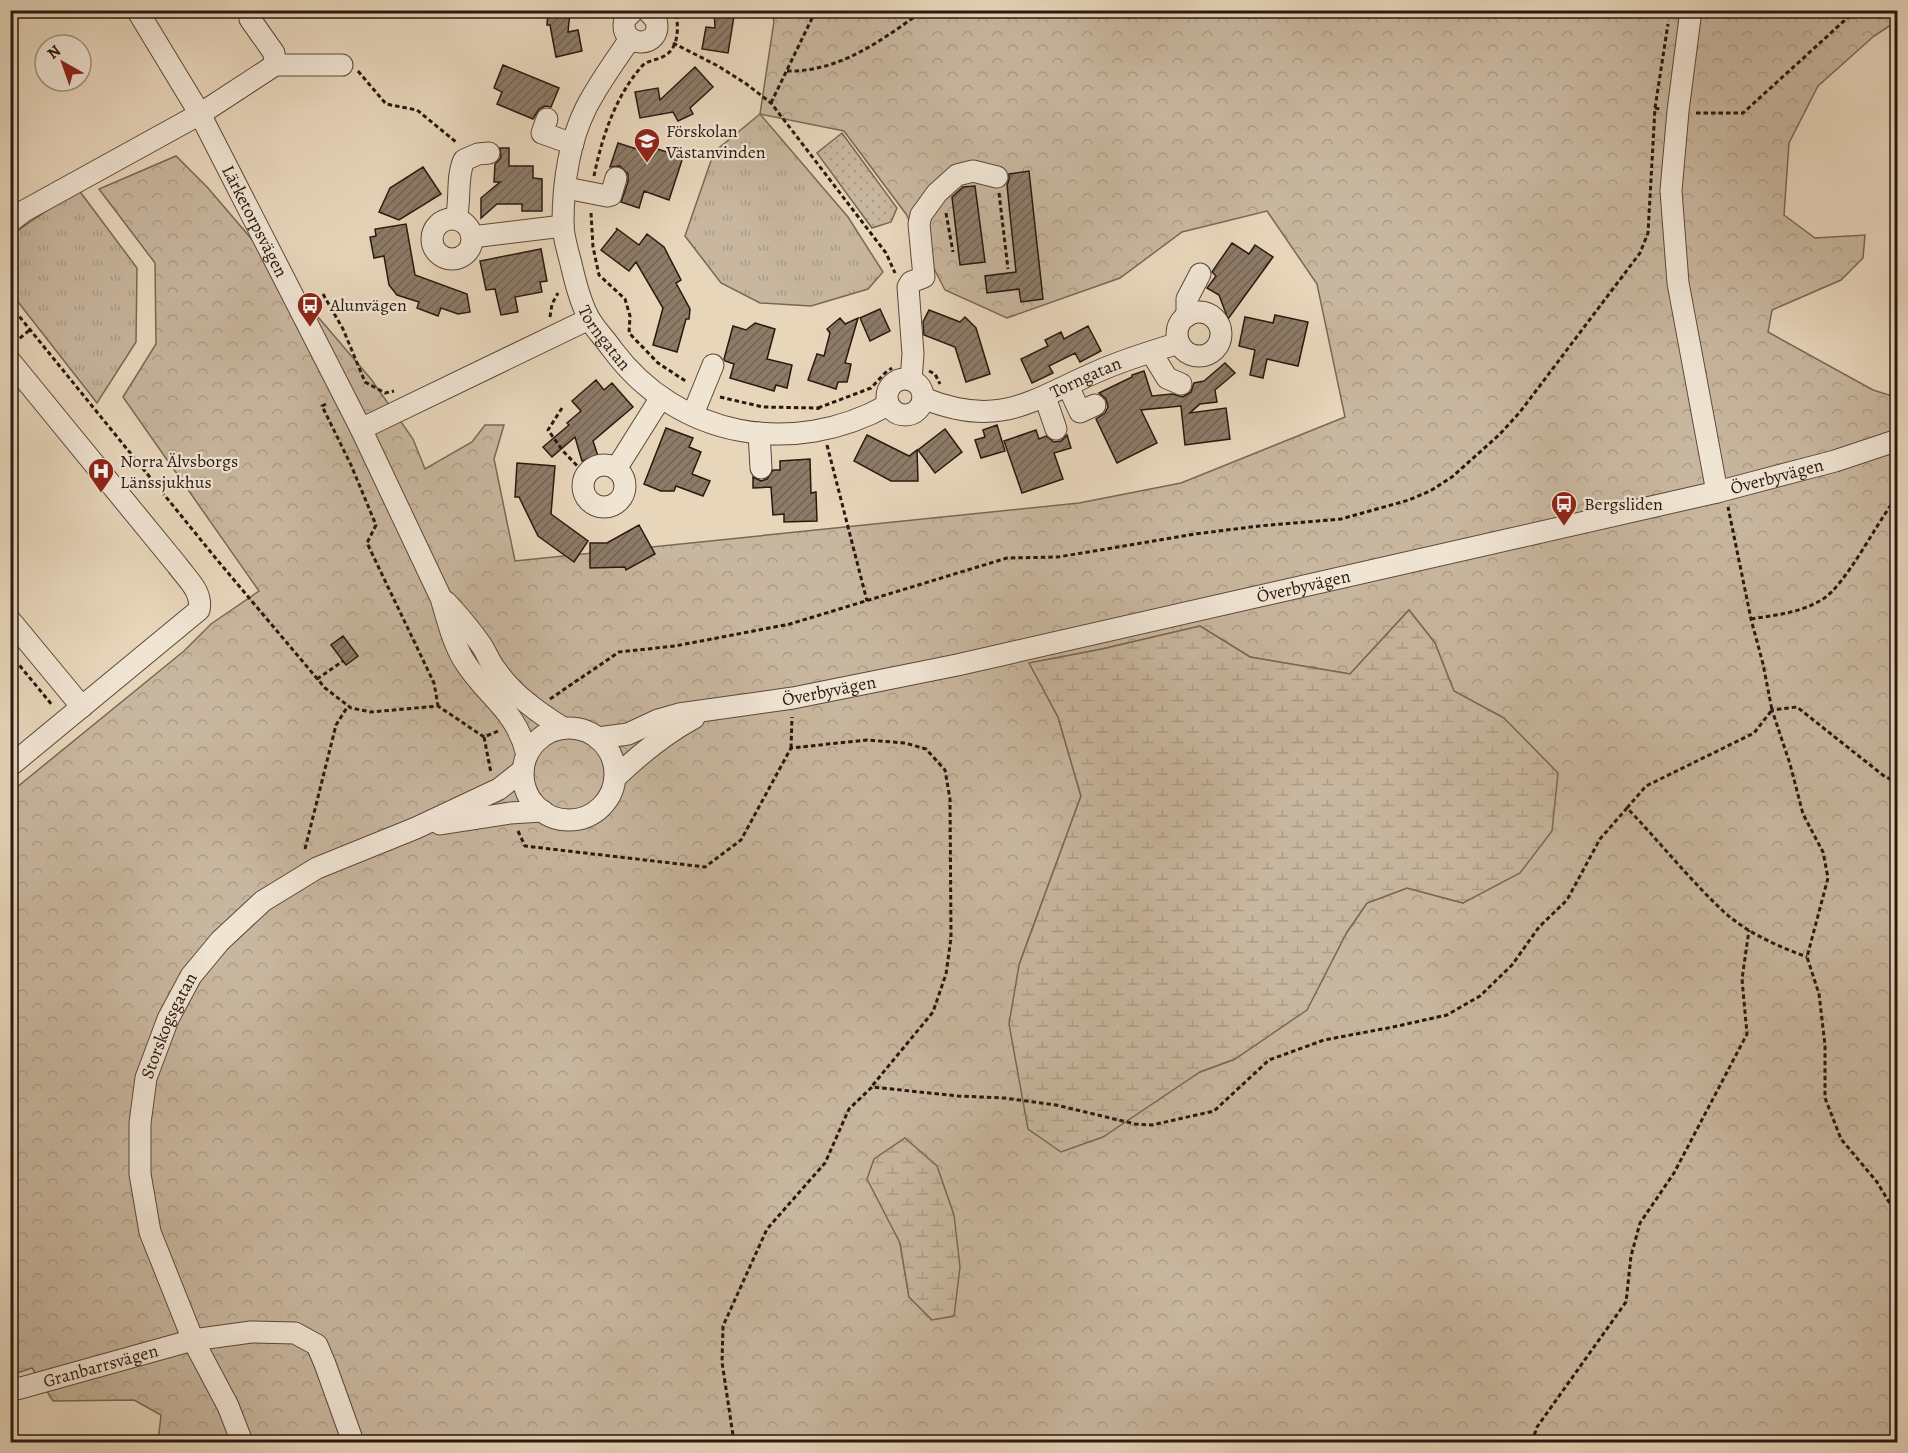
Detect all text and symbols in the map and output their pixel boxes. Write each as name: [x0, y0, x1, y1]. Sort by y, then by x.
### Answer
north arrow: [33, 33, 93, 93]
text: N: [42, 40, 66, 64]
place label: Förskolan Västanvinden: [665, 119, 766, 164]
school or university icon: Förskolan Västanvinden: [632, 126, 662, 164]
street label: Lärketorpsvägen: [216, 161, 293, 281]
bus stop icon: Alunvägen: [295, 290, 325, 328]
place label: Alunvägen: [329, 293, 407, 317]
street label: Torngatan: [572, 301, 636, 376]
street label: Torngatan: [1046, 351, 1125, 404]
place label: Norra Älvsborgs Länssjukhus: [120, 449, 238, 494]
street label: Överbyvägen: [1728, 453, 1826, 500]
hospital icon: Norra Älvsborgs Länssjukhus: [86, 456, 116, 494]
bus stop icon: Bergsliden: [1549, 489, 1579, 527]
place label: Bergsliden: [1584, 492, 1663, 516]
street label: Överbyvägen: [1254, 564, 1353, 608]
street label: Överbyvägen: [780, 670, 878, 711]
street label: Storskogsgatan: [135, 968, 203, 1082]
street label: Granbarrsvägen: [40, 1338, 161, 1393]

